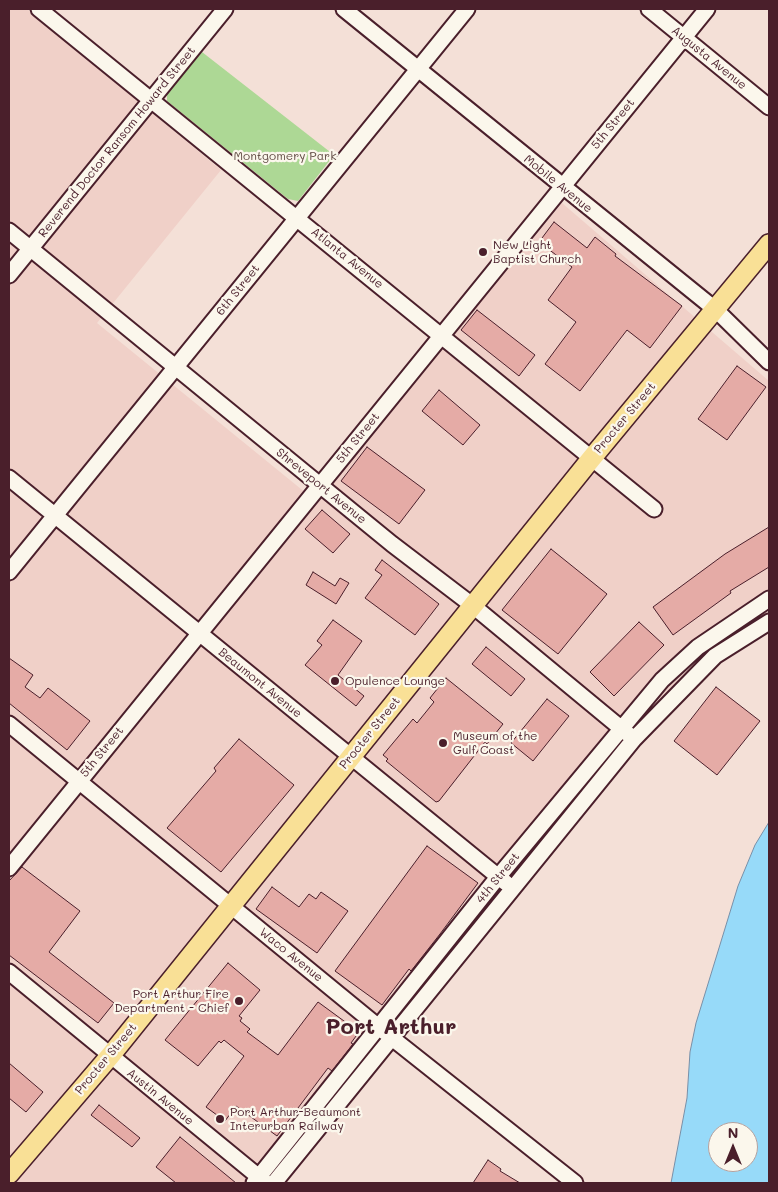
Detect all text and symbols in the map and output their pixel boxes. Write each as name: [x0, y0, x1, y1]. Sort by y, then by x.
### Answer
street label: Augusta Avenue: [669, 23, 749, 93]
street label: Reverend Doctor Ransom Howard Street: [35, 44, 199, 240]
street label: 5th Street: [588, 96, 638, 152]
park label: Montgomery Park: [233, 149, 337, 163]
street label: Mobile Avenue: [521, 152, 595, 216]
street label: Atlanta Avenue: [308, 224, 386, 292]
place label: New Light Baptist Church: [493, 238, 581, 266]
marker: New Light Baptist Church: [477, 246, 489, 258]
street label: 6th Street: [213, 262, 263, 318]
street label: Procter Street: [591, 380, 659, 456]
street label: 5th Street: [333, 410, 383, 466]
street label: Shreveport Avenue: [273, 445, 369, 527]
street label: Beaumont Avenue: [215, 645, 305, 721]
place label: Opulence Lounge: [345, 674, 445, 688]
marker: Opulence Lounge: [329, 675, 341, 687]
street label: Procter Street: [337, 694, 403, 772]
street label: 5th Street: [77, 724, 127, 780]
place label: Museum of the Gulf Coast: [453, 729, 537, 757]
marker: Museum of the Gulf Coast: [437, 737, 449, 749]
street label: 4th Street: [473, 850, 523, 906]
street label: Waco Avenue: [256, 925, 326, 985]
place label: Port Arthur Fire Department - Chief: [114, 987, 229, 1015]
marker: Port Arthur Fire Department - Chief: [233, 995, 245, 1007]
district label: Port Arthur: [326, 1014, 456, 1040]
street label: Procter Street: [72, 1021, 140, 1097]
street label: Austin Avenue: [124, 1066, 196, 1128]
place label: Port Arthur-Beaumont Interurban Railway: [230, 1105, 361, 1133]
marker: Port Arthur-Beaumont Interurban Railway: [214, 1113, 226, 1125]
north arrow: [708, 1122, 758, 1172]
text: N: [728, 1123, 738, 1142]

